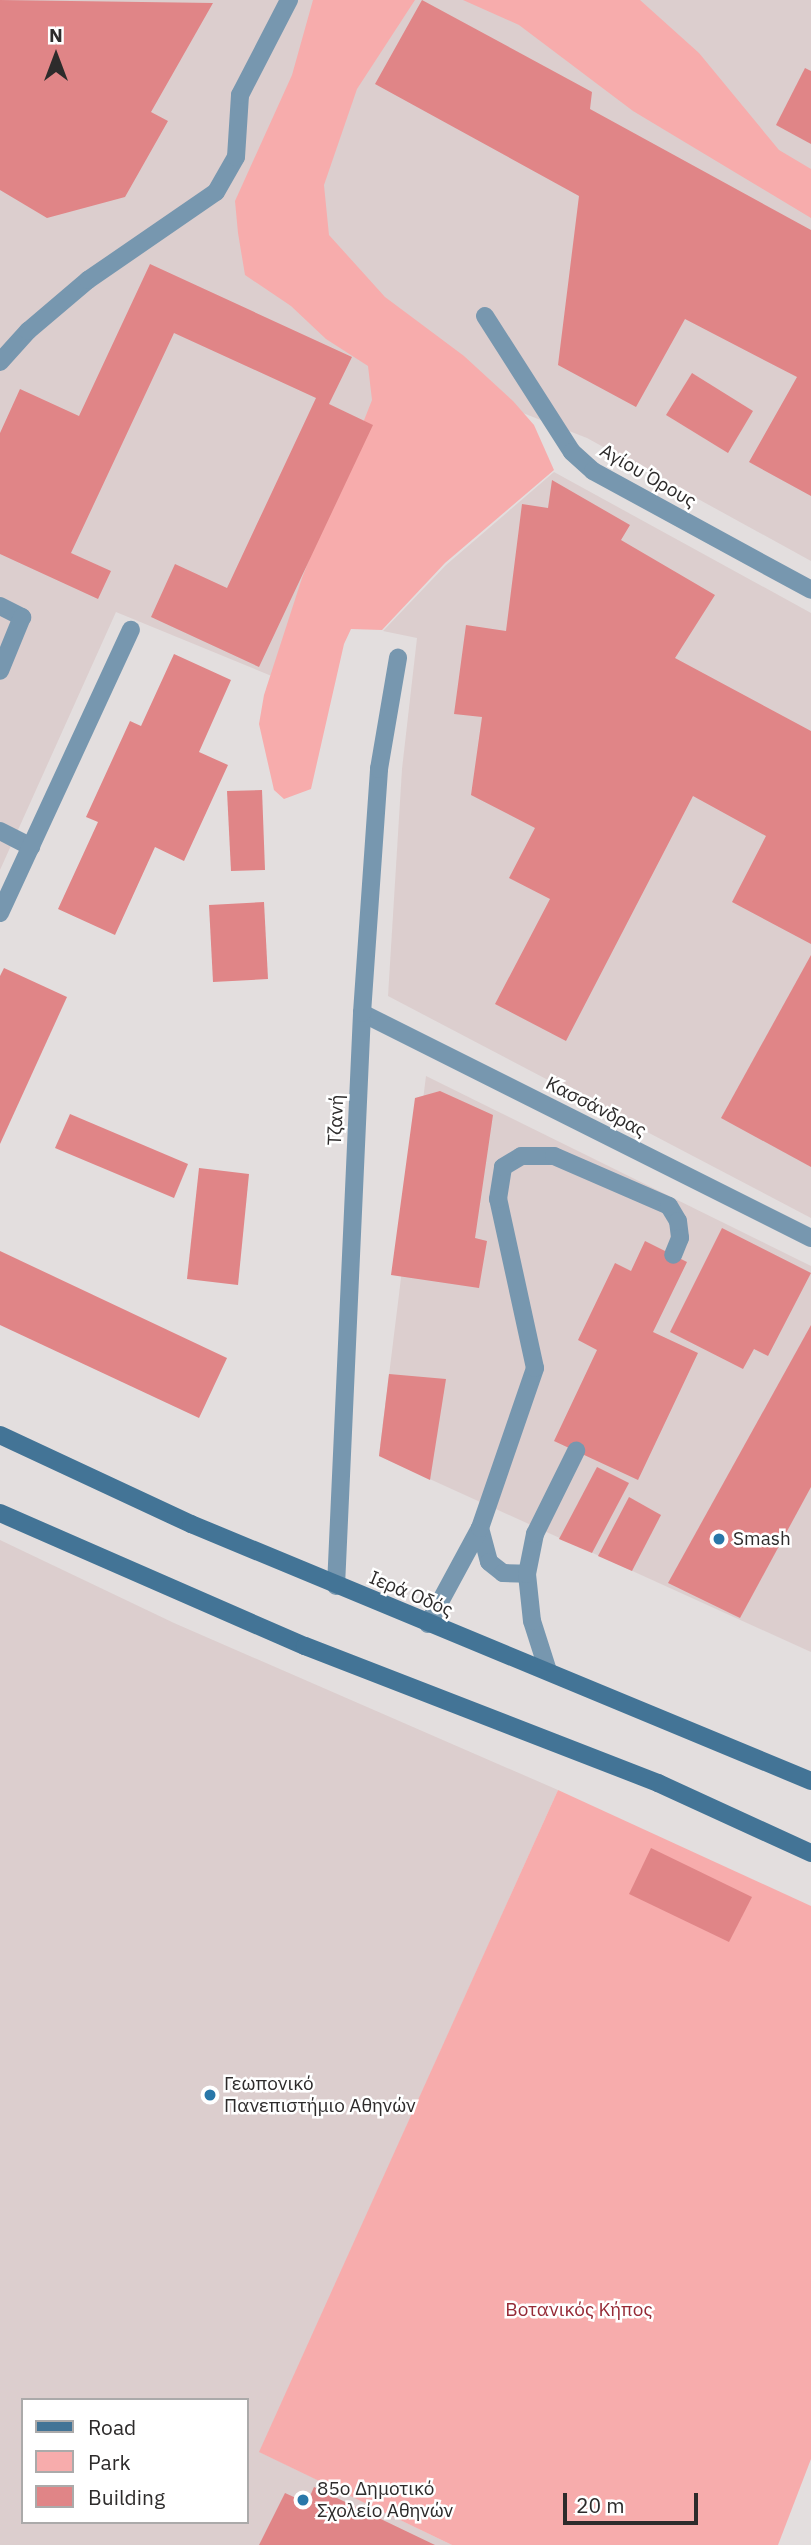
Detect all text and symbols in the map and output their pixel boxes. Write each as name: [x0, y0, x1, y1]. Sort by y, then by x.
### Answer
north arrow: [21, 21, 91, 91]
text: N: [49, 23, 63, 47]
street label: Αγίου Όρους: [596, 439, 700, 513]
street label: Κασσάνδρας: [542, 1072, 650, 1142]
street label: Τζανή: [323, 1094, 349, 1146]
place label: Smash: [733, 1528, 791, 1550]
marker: Smash: [711, 1531, 727, 1547]
street label: Ιερά Οδός: [366, 1566, 456, 1622]
place label: Γεωπονικό Πανεπιστήμιο Αθηνών: [224, 2073, 416, 2117]
marker: Γεωπονικό Πανεπιστήμιο Αθηνών: [202, 2087, 218, 2103]
park label: Βοτανικός Κήπος: [505, 2299, 653, 2321]
legend: [21, 2398, 248, 2524]
text: Road: [88, 2413, 136, 2441]
text: Park: [88, 2448, 131, 2476]
place label: 85ο Δημοτικό Σχολείο Αθηνών: [317, 2478, 453, 2522]
scale bar: [566, 2478, 701, 2522]
text: Building: [88, 2483, 165, 2511]
text: 20 m: [576, 2491, 625, 2519]
marker: 85ο Δημοτικό Σχολείο Αθηνών: [295, 2492, 311, 2508]

